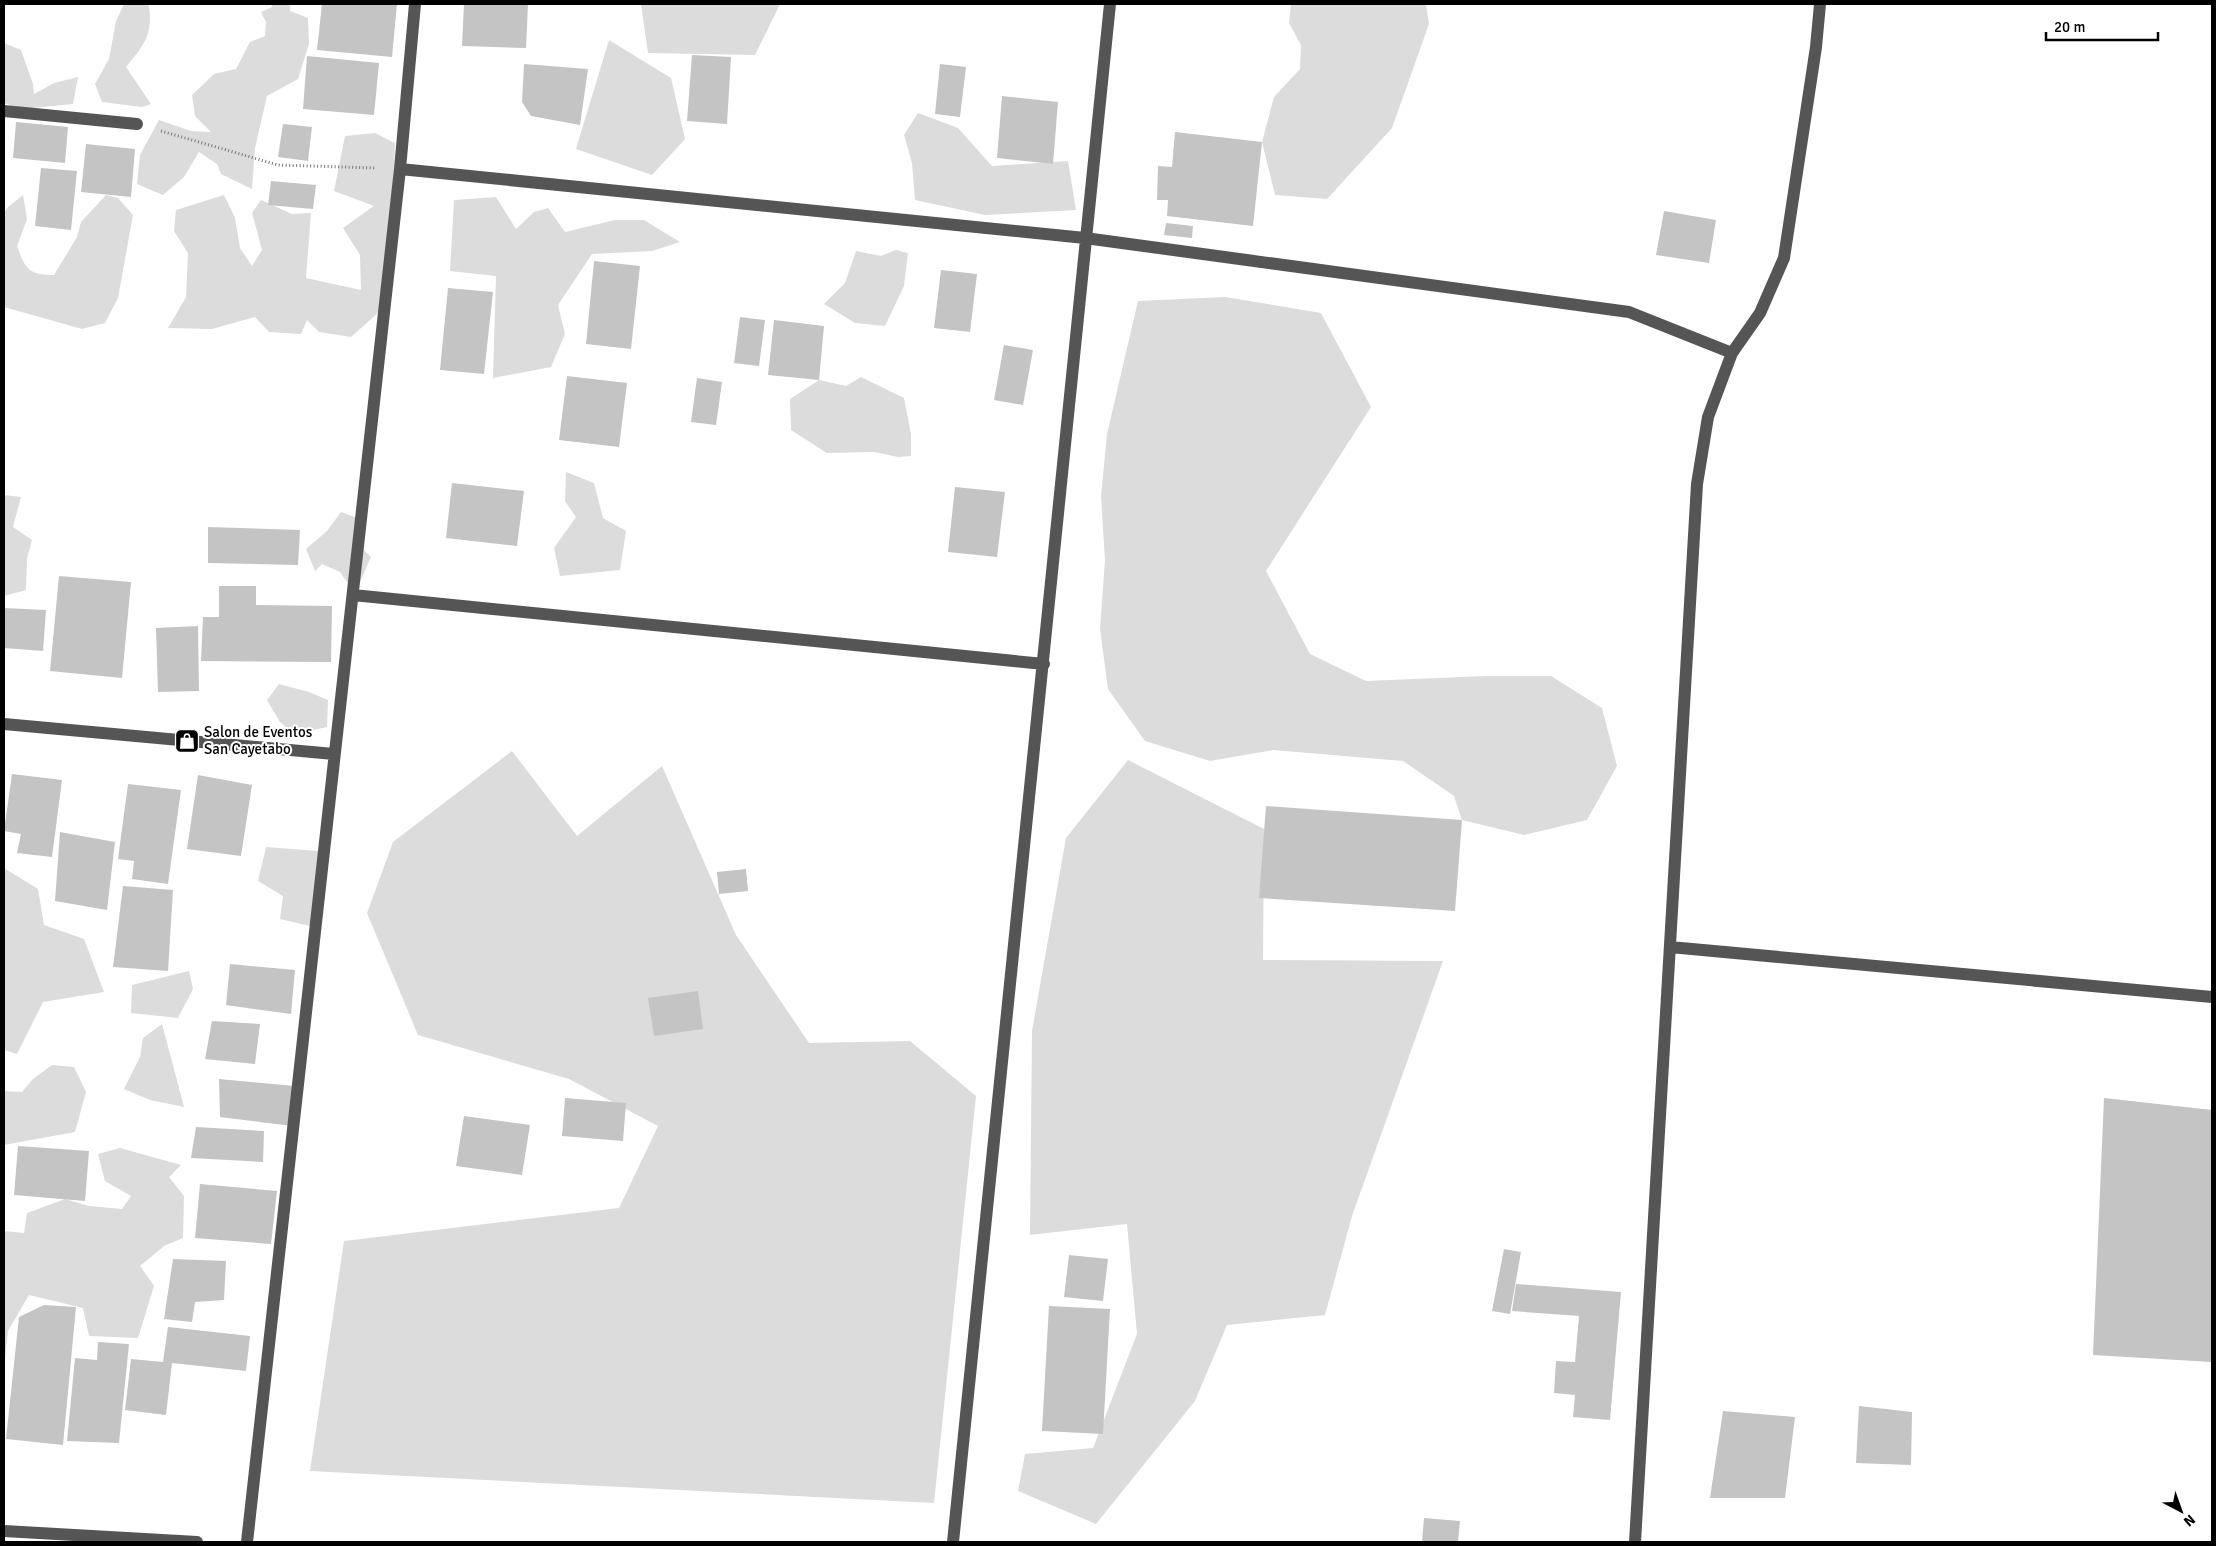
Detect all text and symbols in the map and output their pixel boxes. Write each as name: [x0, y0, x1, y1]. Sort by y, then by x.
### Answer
scale bar: [2046, 10, 2158, 42]
text: 20 m: [2054, 18, 2085, 36]
place label: Salon de Eventos San Cayetabo: [204, 723, 313, 758]
shop icon: Salon de Eventos San Cayetabo: [174, 728, 200, 754]
north arrow: [2156, 1486, 2206, 1536]
text: N: [2180, 1511, 2198, 1530]

